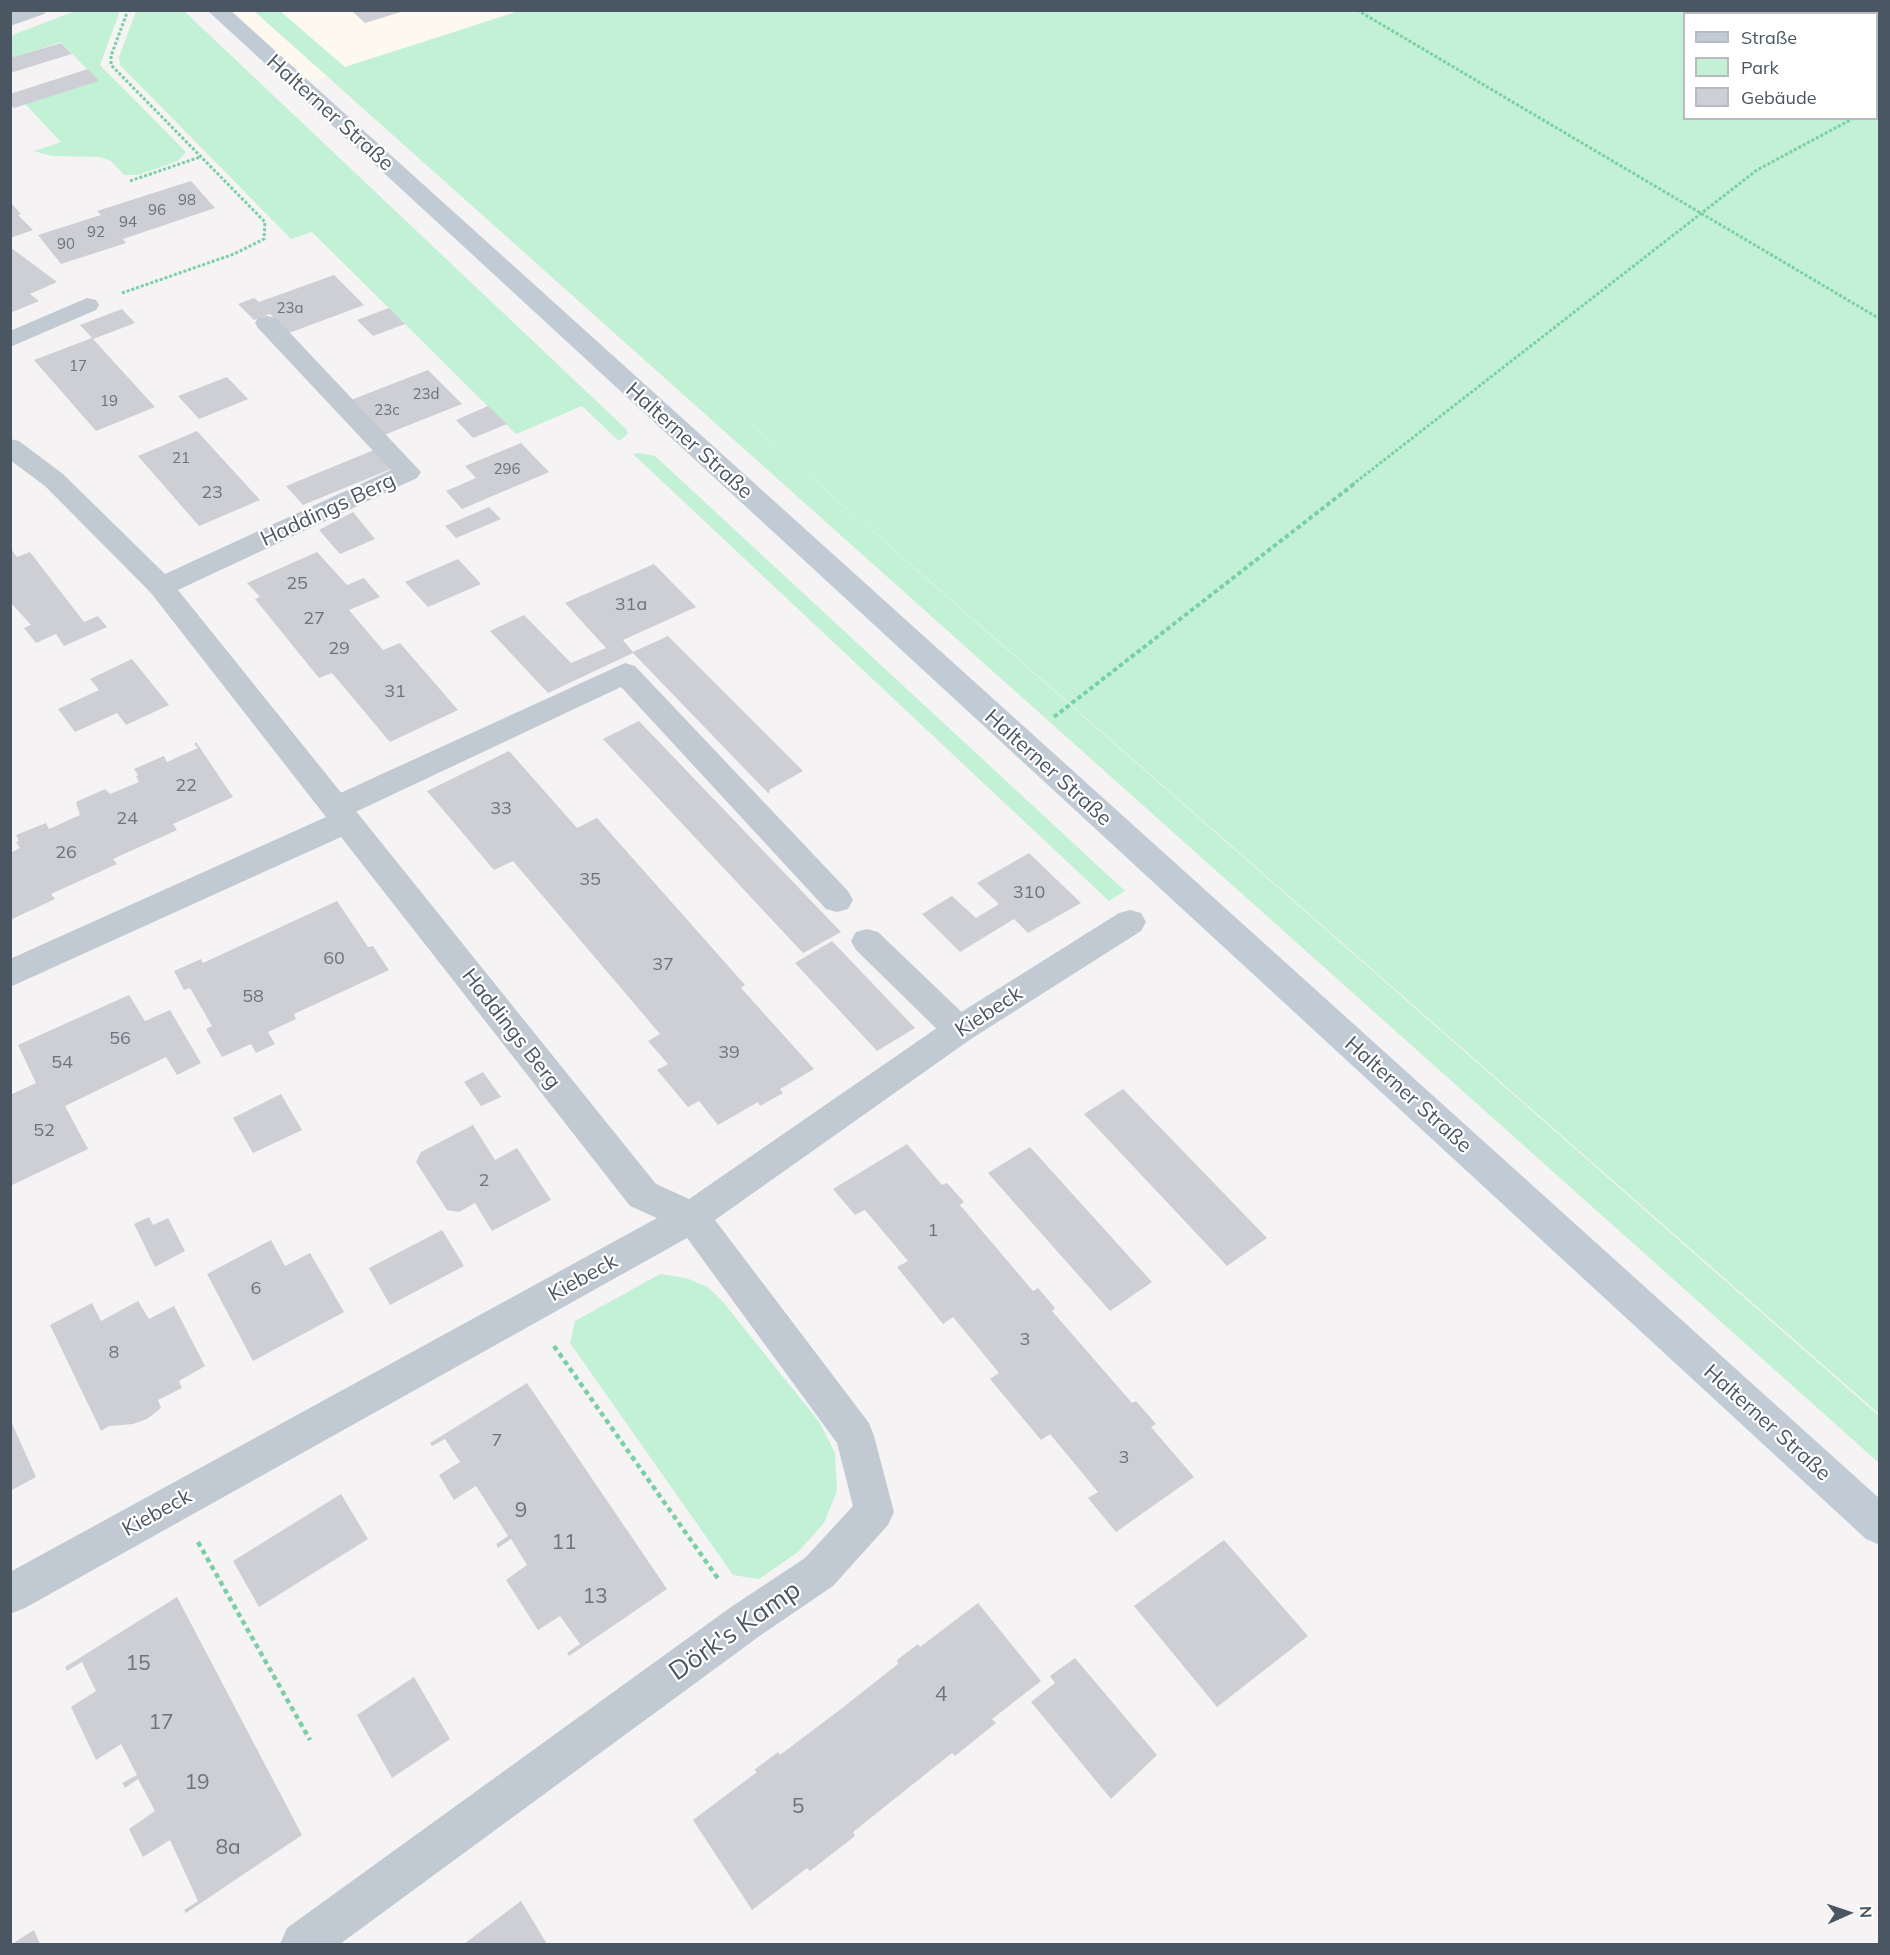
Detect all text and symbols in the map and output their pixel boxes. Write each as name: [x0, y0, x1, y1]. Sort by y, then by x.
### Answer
legend: [1683, 12, 1878, 120]
text: Straße: [1741, 26, 1797, 49]
street label: Halterner Straße: [261, 49, 399, 177]
text: Park: [1741, 56, 1779, 79]
text: Gebäude: [1741, 86, 1817, 109]
house number: 98: [178, 191, 196, 209]
house number: 96: [148, 201, 166, 219]
house number: 94: [119, 213, 137, 231]
house number: 92: [87, 223, 105, 241]
house number: 90: [57, 235, 75, 253]
house number: 23a: [277, 299, 303, 317]
house number: 17: [69, 357, 87, 375]
street label: Halterner Straße: [620, 377, 758, 505]
house number: 23d: [413, 385, 439, 403]
house number: 19: [100, 392, 118, 410]
house number: 23c: [374, 401, 400, 419]
house number: 21: [172, 449, 190, 467]
house number: 296: [494, 460, 520, 478]
street label: Haddings Berg: [257, 468, 399, 552]
house number: 23: [201, 482, 223, 504]
house number: 25: [286, 573, 308, 595]
house number: 31a: [615, 594, 647, 616]
house number: 27: [303, 608, 325, 630]
house number: 29: [328, 638, 350, 660]
house number: 31: [384, 681, 406, 703]
street label: Halterner Straße: [979, 704, 1117, 832]
house number: 22: [175, 775, 197, 797]
house number: 33: [490, 798, 512, 820]
house number: 24: [116, 808, 138, 830]
house number: 26: [55, 842, 77, 864]
house number: 35: [579, 869, 601, 891]
house number: 310: [1013, 882, 1045, 904]
house number: 60: [323, 948, 345, 970]
house number: 37: [652, 954, 674, 976]
street label: Haddings Berg: [456, 964, 566, 1094]
street label: Kiebeck: [951, 981, 1027, 1043]
house number: 58: [242, 986, 264, 1008]
house number: 56: [109, 1028, 131, 1050]
street label: Halterner Straße: [1339, 1031, 1477, 1159]
house number: 39: [718, 1042, 740, 1064]
house number: 54: [51, 1052, 73, 1074]
house number: 52: [33, 1120, 55, 1142]
house number: 2: [479, 1170, 489, 1192]
house number: 1: [928, 1220, 938, 1242]
street label: Kiebeck: [544, 1249, 622, 1307]
house number: 6: [251, 1278, 261, 1300]
house number: 3: [1020, 1329, 1030, 1351]
house number: 8: [109, 1342, 119, 1364]
street label: Halterner Straße: [1698, 1359, 1836, 1487]
house number: 7: [492, 1430, 502, 1452]
house number: 3: [1119, 1447, 1129, 1469]
street label: Kiebeck: [118, 1484, 196, 1542]
house number: 9: [515, 1498, 527, 1524]
house number: 11: [551, 1530, 577, 1556]
street label: Dörk's Kamp: [663, 1574, 807, 1688]
house number: 13: [582, 1584, 608, 1610]
house number: 15: [125, 1651, 151, 1677]
house number: 4: [935, 1682, 947, 1708]
house number: 17: [148, 1710, 174, 1736]
house number: 19: [184, 1770, 210, 1796]
house number: 5: [792, 1794, 804, 1820]
house number: 8a: [215, 1835, 241, 1861]
north arrow: [1818, 1883, 1878, 1943]
text: N: [1856, 1905, 1876, 1919]

